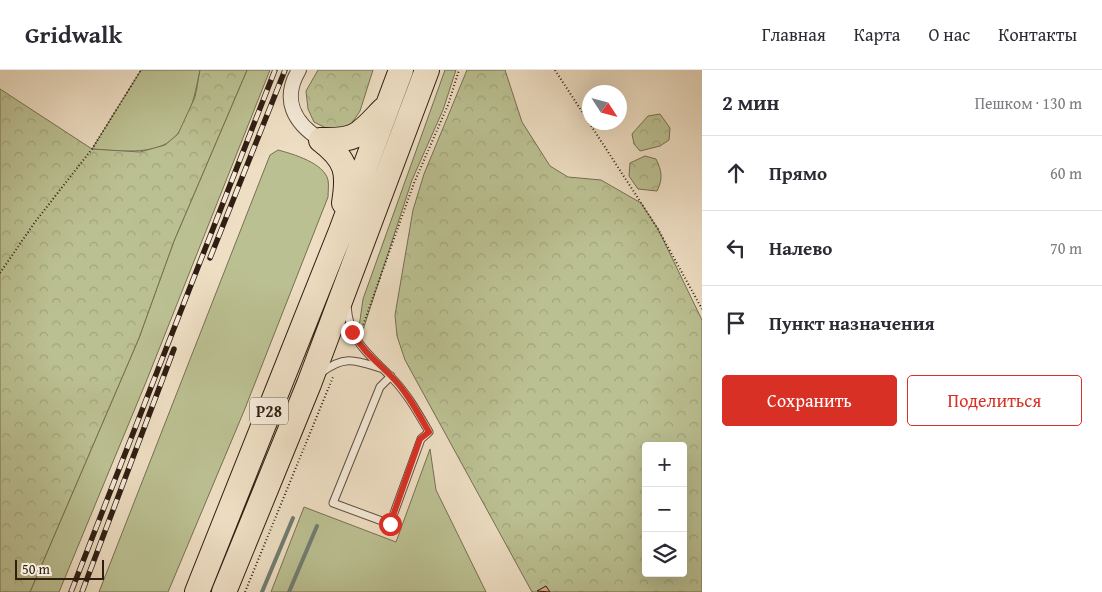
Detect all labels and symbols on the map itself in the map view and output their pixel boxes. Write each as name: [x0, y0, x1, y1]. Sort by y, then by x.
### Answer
north arrow: [582, 85, 627, 130]
route end: [341, 321, 364, 344]
road number: Р28: [250, 398, 288, 424]
route start: [379, 513, 402, 536]
scale bar: [15, 557, 104, 580]

